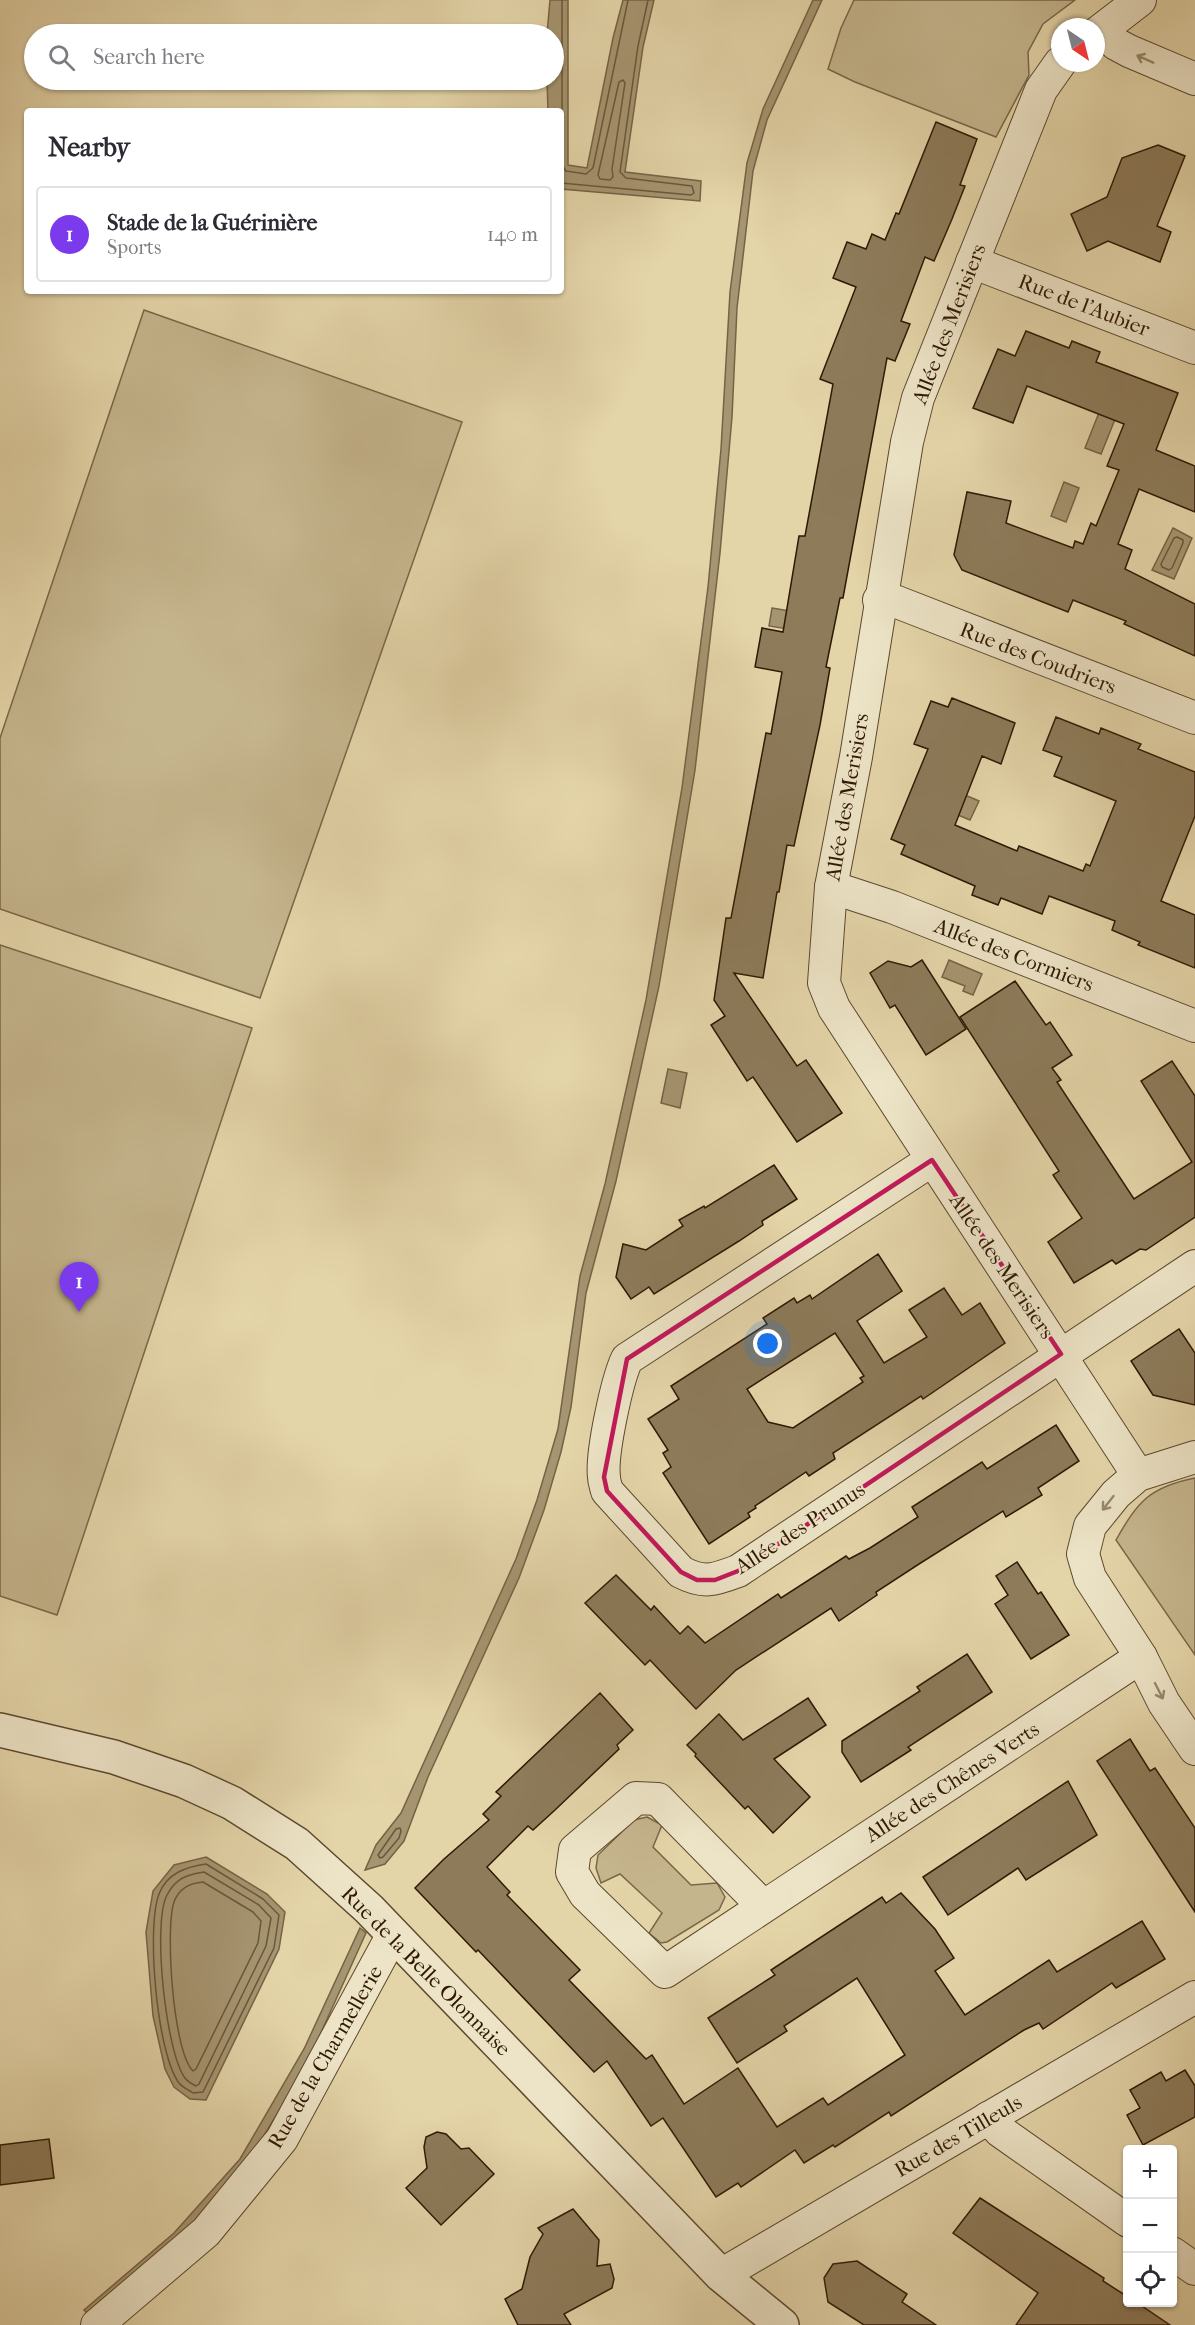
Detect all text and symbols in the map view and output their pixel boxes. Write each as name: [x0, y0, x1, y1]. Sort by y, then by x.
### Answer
north arrow: [1051, 18, 1105, 72]
search box: [24, 24, 564, 90]
icon: search: [45, 41, 78, 74]
text: Search here: [93, 44, 205, 70]
one-way arrow: [1137, 53, 1155, 64]
text: Nearby: [48, 132, 130, 163]
text: Stade de la Guérinière: [107, 210, 317, 236]
text: 1: [66, 223, 73, 246]
text: 140 m: [487, 223, 538, 246]
text: Sports: [107, 236, 161, 259]
street label: Allée des Merisiers: [907, 240, 991, 408]
street label: Rue de l'Aubier: [1015, 269, 1153, 341]
street label: Rue des Coudriers: [956, 617, 1120, 699]
street label: Allée des Merisiers: [820, 711, 874, 884]
street label: Allée des Cormiers: [930, 913, 1097, 996]
street label: Allée des Merisiers: [944, 1188, 1060, 1343]
pin: 1: [60, 1262, 98, 1312]
your location: [753, 1329, 782, 1358]
street label: Allée des Prunus: [730, 1477, 869, 1579]
one-way arrow: [1102, 1494, 1115, 1510]
one-way arrow: [1153, 1682, 1165, 1700]
street label: Allée des Chênes Verts: [860, 1717, 1044, 1848]
street label: Rue de la Belle Olonnaise: [336, 1881, 516, 2061]
street label: Rue de la Charmellerie: [263, 1961, 387, 2153]
street label: Rue des Tilleuls: [890, 2090, 1026, 2182]
map controls: [1123, 2145, 1177, 2307]
button: +: [1123, 2145, 1177, 2199]
button: −: [1123, 2199, 1177, 2253]
button: locate: [1123, 2253, 1177, 2307]

